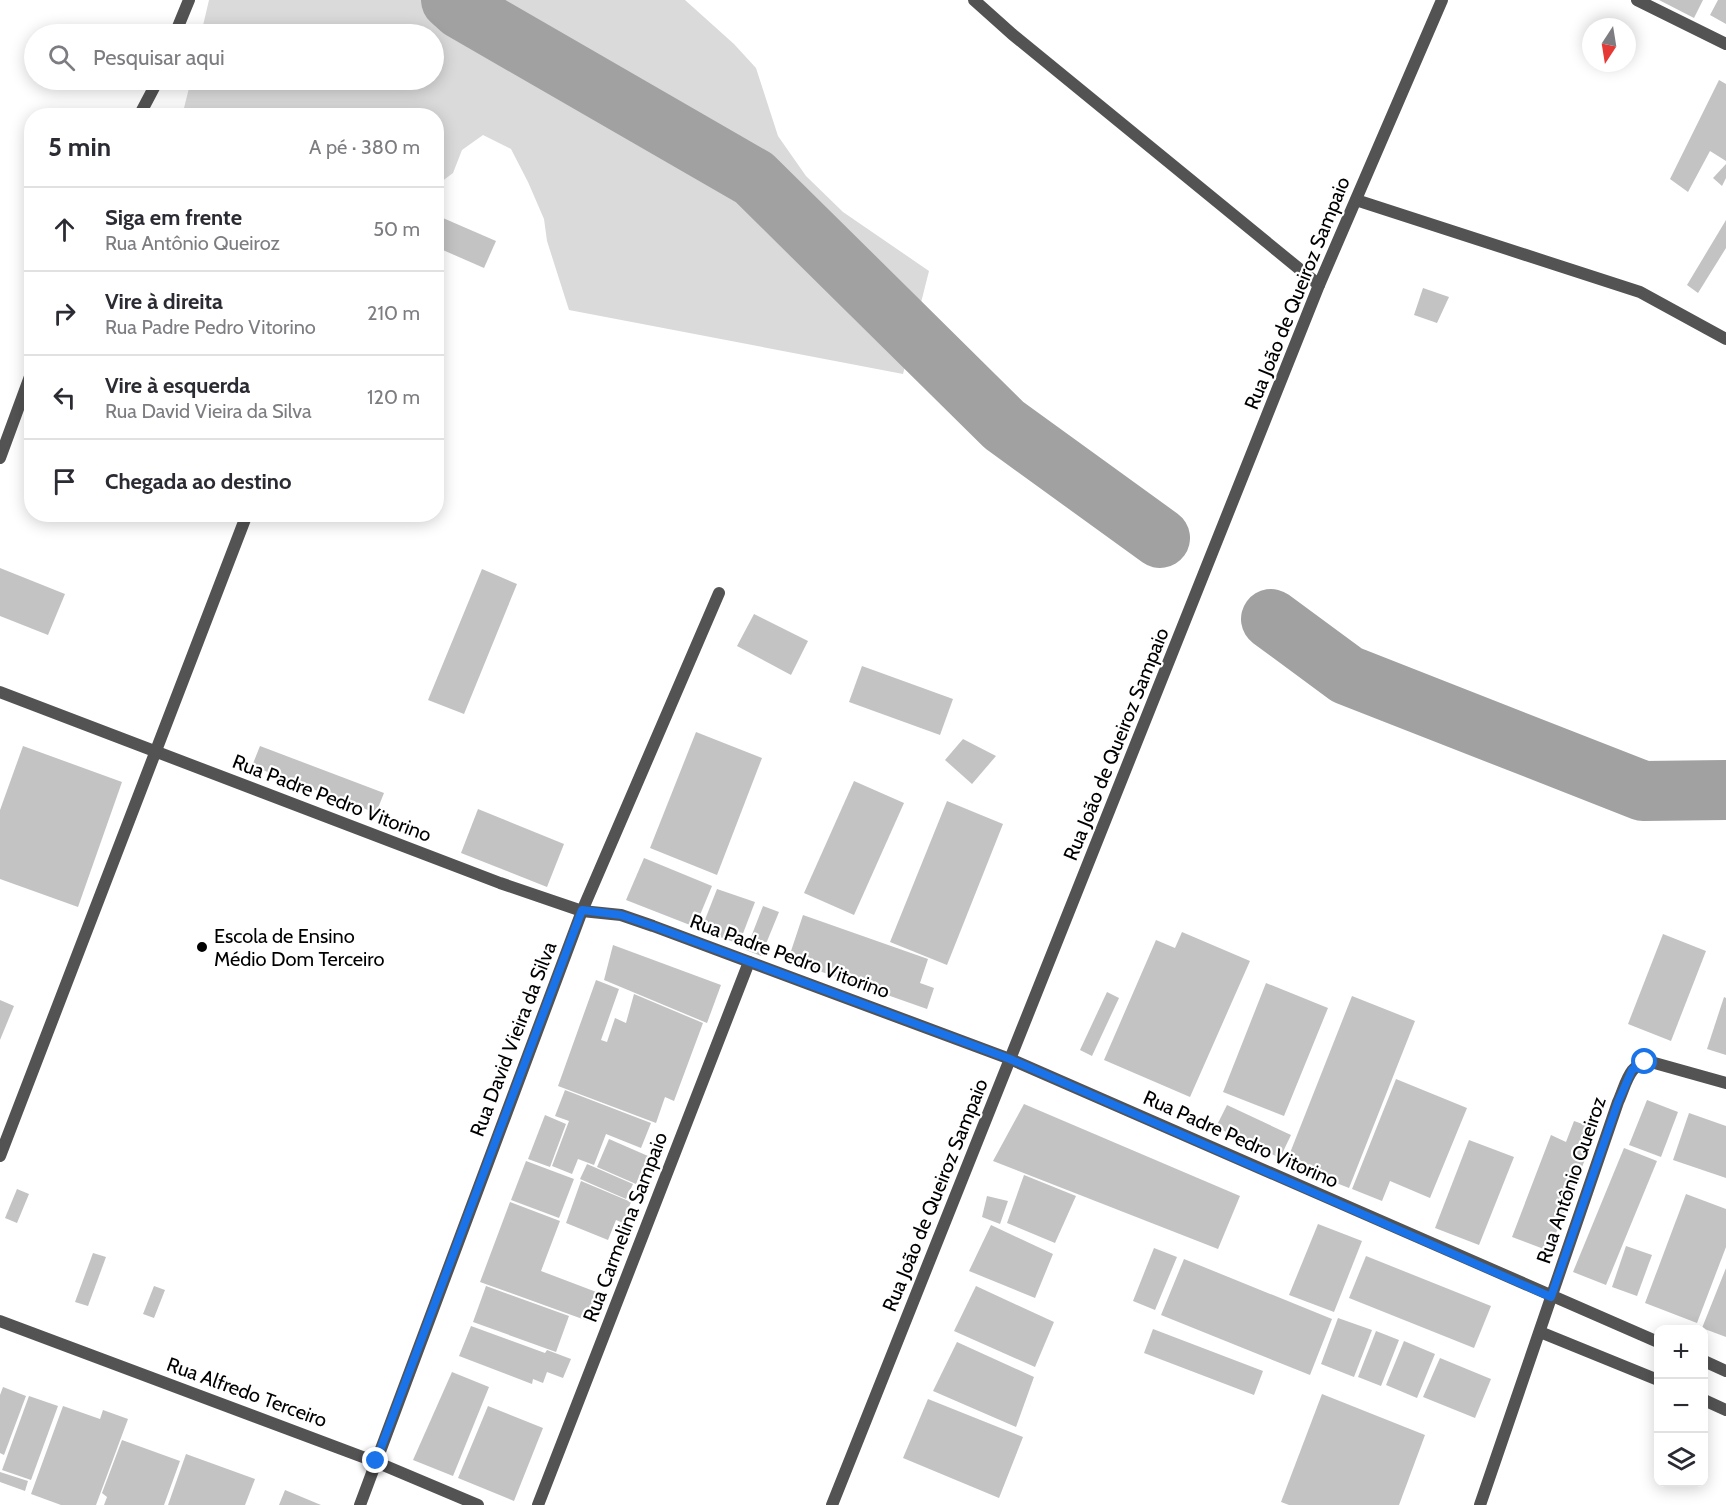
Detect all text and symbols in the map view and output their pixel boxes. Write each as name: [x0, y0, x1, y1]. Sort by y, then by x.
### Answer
north arrow: [1582, 18, 1636, 72]
search box: [24, 24, 444, 90]
icon: search: [45, 41, 78, 74]
text: Pesquisar aqui: [93, 44, 225, 71]
text: 5 min: [48, 131, 111, 163]
text: A pé · 380 m: [309, 135, 420, 159]
street label: Rua João de Queiroz Sampaio: [1239, 173, 1355, 413]
text: Siga em frente: [105, 204, 242, 231]
icon: ahead: [48, 213, 81, 246]
text: 50 m: [373, 217, 420, 241]
text: Rua Antônio Queiroz: [105, 231, 280, 255]
text: Vire à direita: [105, 288, 223, 315]
icon: right: [48, 297, 81, 330]
text: 210 m: [367, 301, 420, 325]
text: Rua Padre Pedro Vitorino: [105, 315, 316, 339]
text: Vire à esquerda: [105, 372, 250, 399]
icon: left: [48, 381, 81, 414]
text: 120 m: [367, 385, 420, 409]
text: Rua David Vieira da Silva: [105, 399, 312, 423]
icon: arrive: [48, 465, 81, 498]
text: Chegada ao destino: [105, 468, 291, 495]
street label: Rua João de Queiroz Sampaio: [1058, 624, 1174, 864]
street label: Rua Padre Pedro Vitorino: [229, 749, 435, 847]
street label: Rua Padre Pedro Vitorino: [687, 909, 893, 1003]
place label: Escola de Ensino Médio Dom Terceiro: [214, 924, 384, 971]
street label: Rua David Vieira da Silva: [465, 938, 561, 1140]
marker: Escola de Ensino Médio Dom Terceiro: [195, 940, 209, 954]
route start: [1631, 1048, 1657, 1074]
street label: Rua João de Queiroz Sampaio: [877, 1075, 993, 1315]
street label: Rua Padre Pedro Vitorino: [1140, 1085, 1342, 1193]
street label: Rua Antônio Queiroz: [1531, 1093, 1611, 1267]
street label: Rua Carmelina Sampaio: [578, 1129, 672, 1325]
map controls: [1654, 1325, 1708, 1487]
button: +: [1654, 1325, 1708, 1379]
street label: Rua Alfredo Terceiro: [164, 1352, 330, 1432]
button: −: [1654, 1379, 1708, 1433]
button: layers: [1654, 1433, 1708, 1487]
route end: [362, 1447, 388, 1473]

